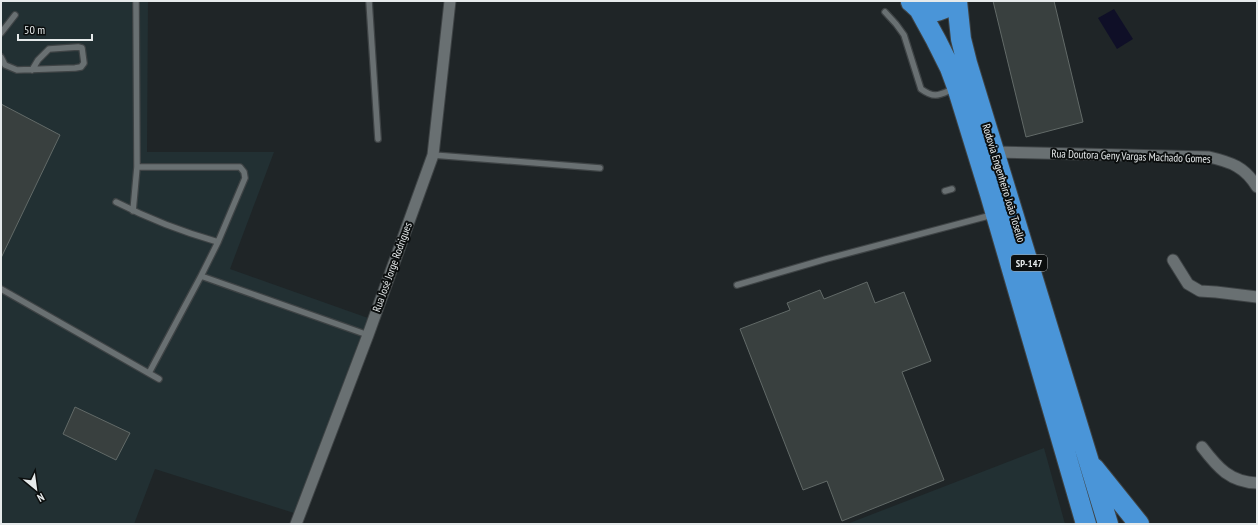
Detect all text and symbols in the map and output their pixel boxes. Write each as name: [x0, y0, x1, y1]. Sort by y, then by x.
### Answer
scale bar: [18, 16, 92, 42]
text: 50 m: [24, 22, 45, 37]
street label: Rodovia Engenheiro João Tosello: [979, 122, 1029, 244]
street label: Rua Doutora Geny Vargas Machado Gomes: [1051, 146, 1211, 166]
street label: Rua José Jorge Rodrigues: [369, 220, 415, 314]
road number: SP-147: [1011, 255, 1047, 271]
north arrow: [16, 469, 56, 509]
text: N: [35, 490, 47, 505]

